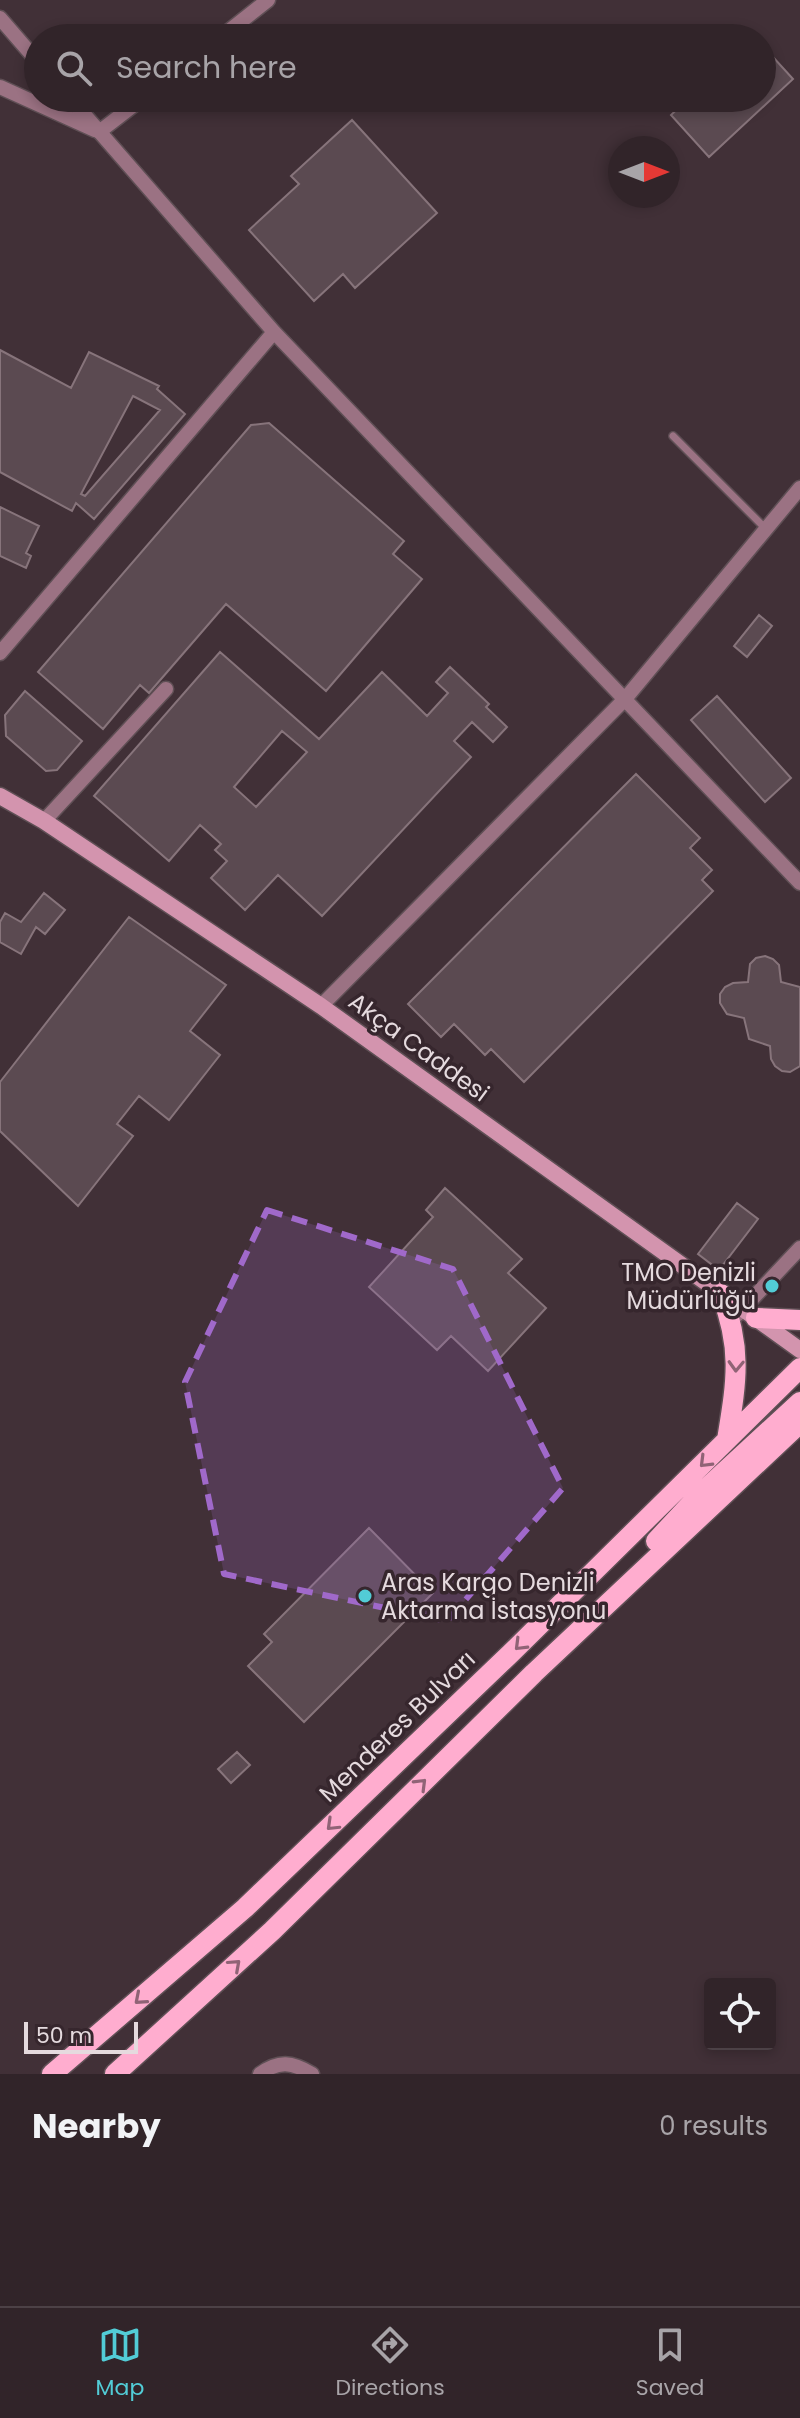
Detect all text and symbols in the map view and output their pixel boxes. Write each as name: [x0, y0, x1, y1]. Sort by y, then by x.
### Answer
search box: [24, 24, 776, 112]
icon: search: [52, 46, 96, 90]
text: Search here: [116, 46, 297, 89]
north arrow: [608, 136, 680, 208]
street label: Akça Caddesi: [342, 985, 496, 1109]
place label: TMO Denizli Müdürlüğü: [621, 1256, 756, 1317]
marker: TMO Denizli Müdürlüğü: [763, 1277, 781, 1295]
one-way arrow: [728, 1360, 745, 1373]
one-way arrow: [700, 1453, 714, 1468]
place label: Aras Kargo Denizli Aktarma İstasyonu: [381, 1566, 606, 1627]
marker: Aras Kargo Denizli Aktarma İstasyonu: [356, 1587, 374, 1605]
one-way arrow: [515, 1636, 529, 1650]
street label: Menderes Bulvarı: [312, 1643, 482, 1809]
one-way arrow: [412, 1779, 426, 1793]
one-way arrow: [327, 1815, 341, 1830]
one-way arrow: [225, 1960, 240, 1975]
map controls: [704, 1978, 776, 2050]
button: locate: [704, 1978, 776, 2050]
one-way arrow: [134, 1990, 149, 2004]
scale bar: [24, 2018, 138, 2054]
text: 50 m: [36, 2020, 92, 2051]
text: Nearby: [32, 2102, 161, 2150]
text: 0 results: [659, 2108, 768, 2144]
tab: Map: [96, 2323, 144, 2404]
tab: Directions: [335, 2323, 445, 2404]
tab: Saved: [636, 2323, 704, 2404]

